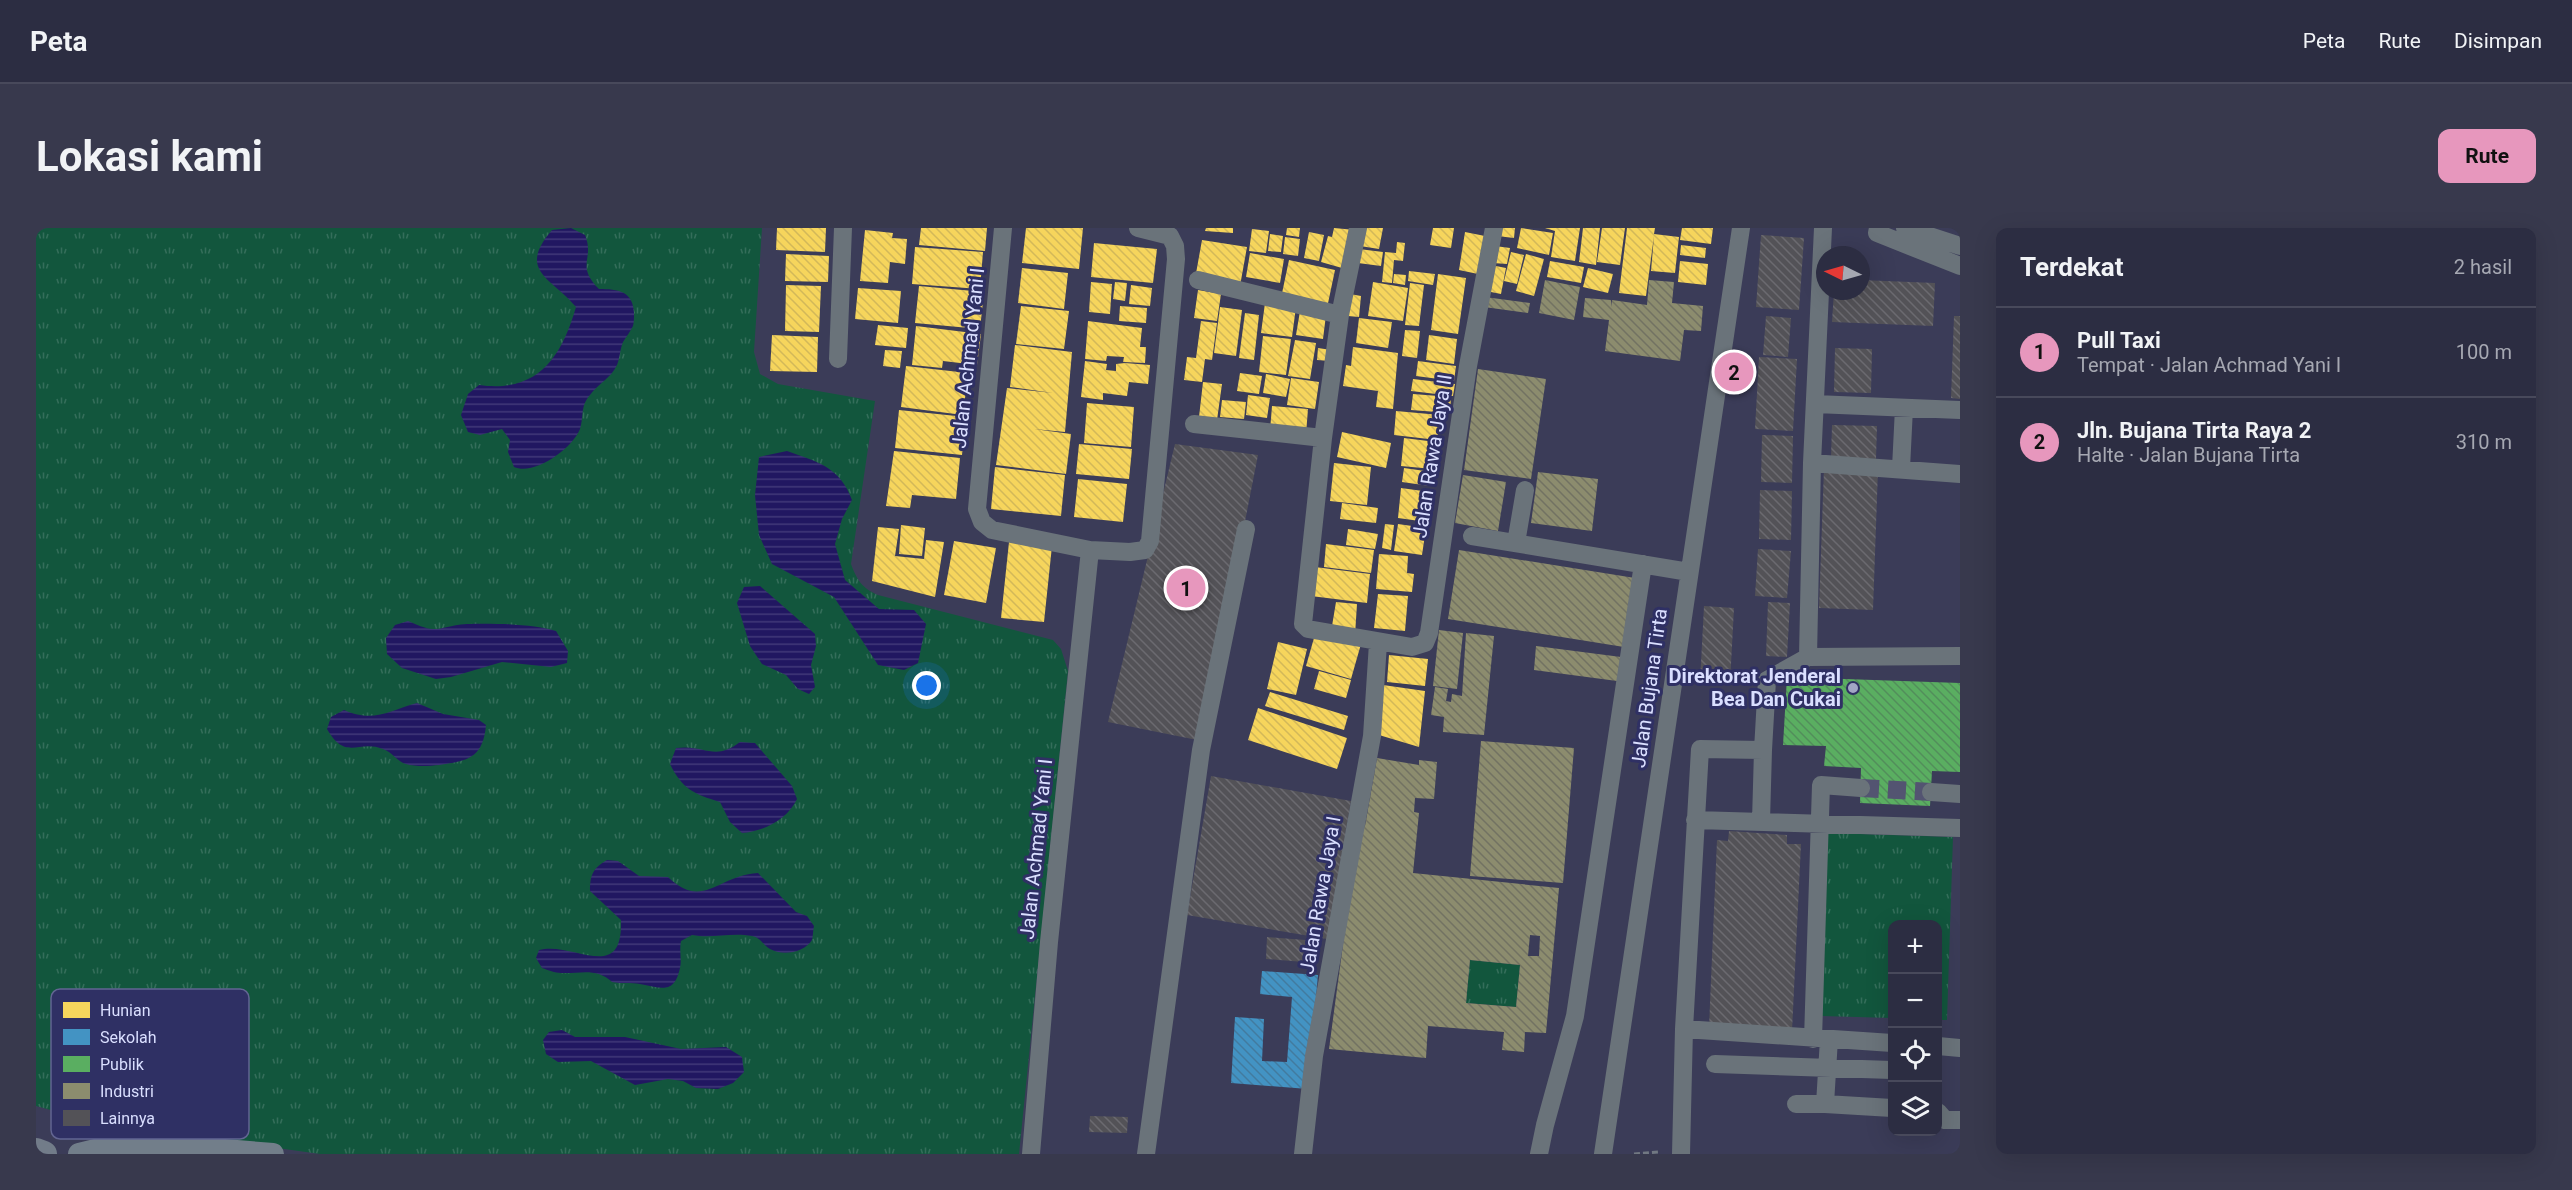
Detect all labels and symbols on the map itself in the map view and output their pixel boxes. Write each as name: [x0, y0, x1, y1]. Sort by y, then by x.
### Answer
north arrow: [1816, 246, 1870, 300]
street label: Jalan Achmad Yani I: [947, 267, 989, 449]
pin: 2: [1714, 350, 1754, 394]
street label: Jalan Rawa Jaya II: [1407, 372, 1457, 540]
pin: 1: [1166, 566, 1206, 610]
street label: Jalan Bujana Tirta: [1626, 607, 1672, 769]
place label: Direktorat Jenderal Bea Dan Cukai: [1669, 664, 1841, 711]
your location: [912, 671, 941, 700]
marker: Direktorat Jenderal Bea Dan Cukai: [1846, 681, 1860, 695]
street label: Jalan Achmad Yani I: [1015, 758, 1057, 940]
street label: Jalan Rawa Jaya I: [1294, 814, 1346, 976]
legend: [51, 989, 249, 1139]
text: Hunian: [100, 1001, 151, 1020]
text: Sekolah: [100, 1028, 157, 1047]
text: Publik: [100, 1055, 145, 1074]
text: Industri: [100, 1082, 154, 1101]
text: Lainnya: [100, 1109, 155, 1128]

